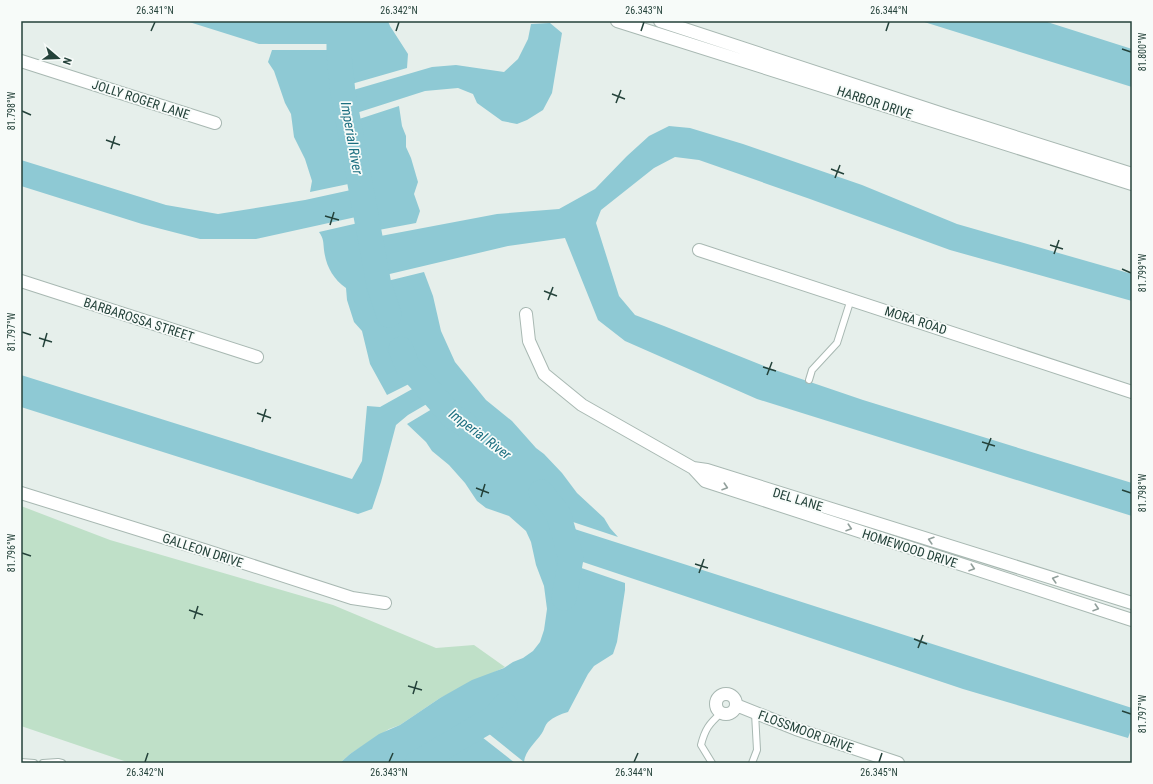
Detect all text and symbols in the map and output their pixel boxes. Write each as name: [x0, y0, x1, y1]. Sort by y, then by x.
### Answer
text: 26.341°N: [136, 5, 174, 16]
text: 26.342°N: [380, 5, 418, 16]
text: 26.343°N: [625, 5, 663, 16]
text: 26.344°N: [870, 5, 908, 16]
text: 81.800°W: [1137, 32, 1148, 71]
north arrow: [38, 38, 78, 78]
text: N: [60, 56, 74, 67]
street label: JOLLY ROGER LANE: [90, 77, 192, 122]
street label: HARBOR DRIVE: [835, 83, 915, 122]
text: 81.798°W: [6, 91, 17, 130]
water label: Imperial River: [338, 101, 366, 176]
text: 81.799°W: [1137, 253, 1148, 292]
street label: BARBAROSSA STREET: [82, 295, 196, 344]
street label: MORA ROAD: [883, 303, 949, 338]
text: 81.797°W: [6, 312, 17, 351]
water label: Imperial River: [446, 406, 515, 463]
text: 81.798°W: [1137, 473, 1148, 512]
one-way arrow: [722, 483, 729, 491]
street label: DEL LANE: [771, 485, 825, 514]
one-way arrow: [845, 523, 852, 532]
street label: HOMEWOOD DRIVE: [860, 526, 959, 571]
street label: GALLEON DRIVE: [160, 530, 245, 571]
text: 81.796°W: [6, 533, 17, 572]
one-way arrow: [927, 536, 934, 545]
one-way arrow: [969, 563, 976, 572]
one-way arrow: [1051, 575, 1058, 584]
one-way arrow: [1092, 603, 1099, 612]
text: 81.797°W: [1137, 694, 1148, 733]
street label: FLOSSMOOR DRIVE: [756, 707, 855, 756]
text: 26.342°N: [126, 767, 164, 778]
text: 26.343°N: [370, 767, 408, 778]
text: 26.344°N: [615, 767, 653, 778]
text: 26.345°N: [860, 767, 898, 778]

